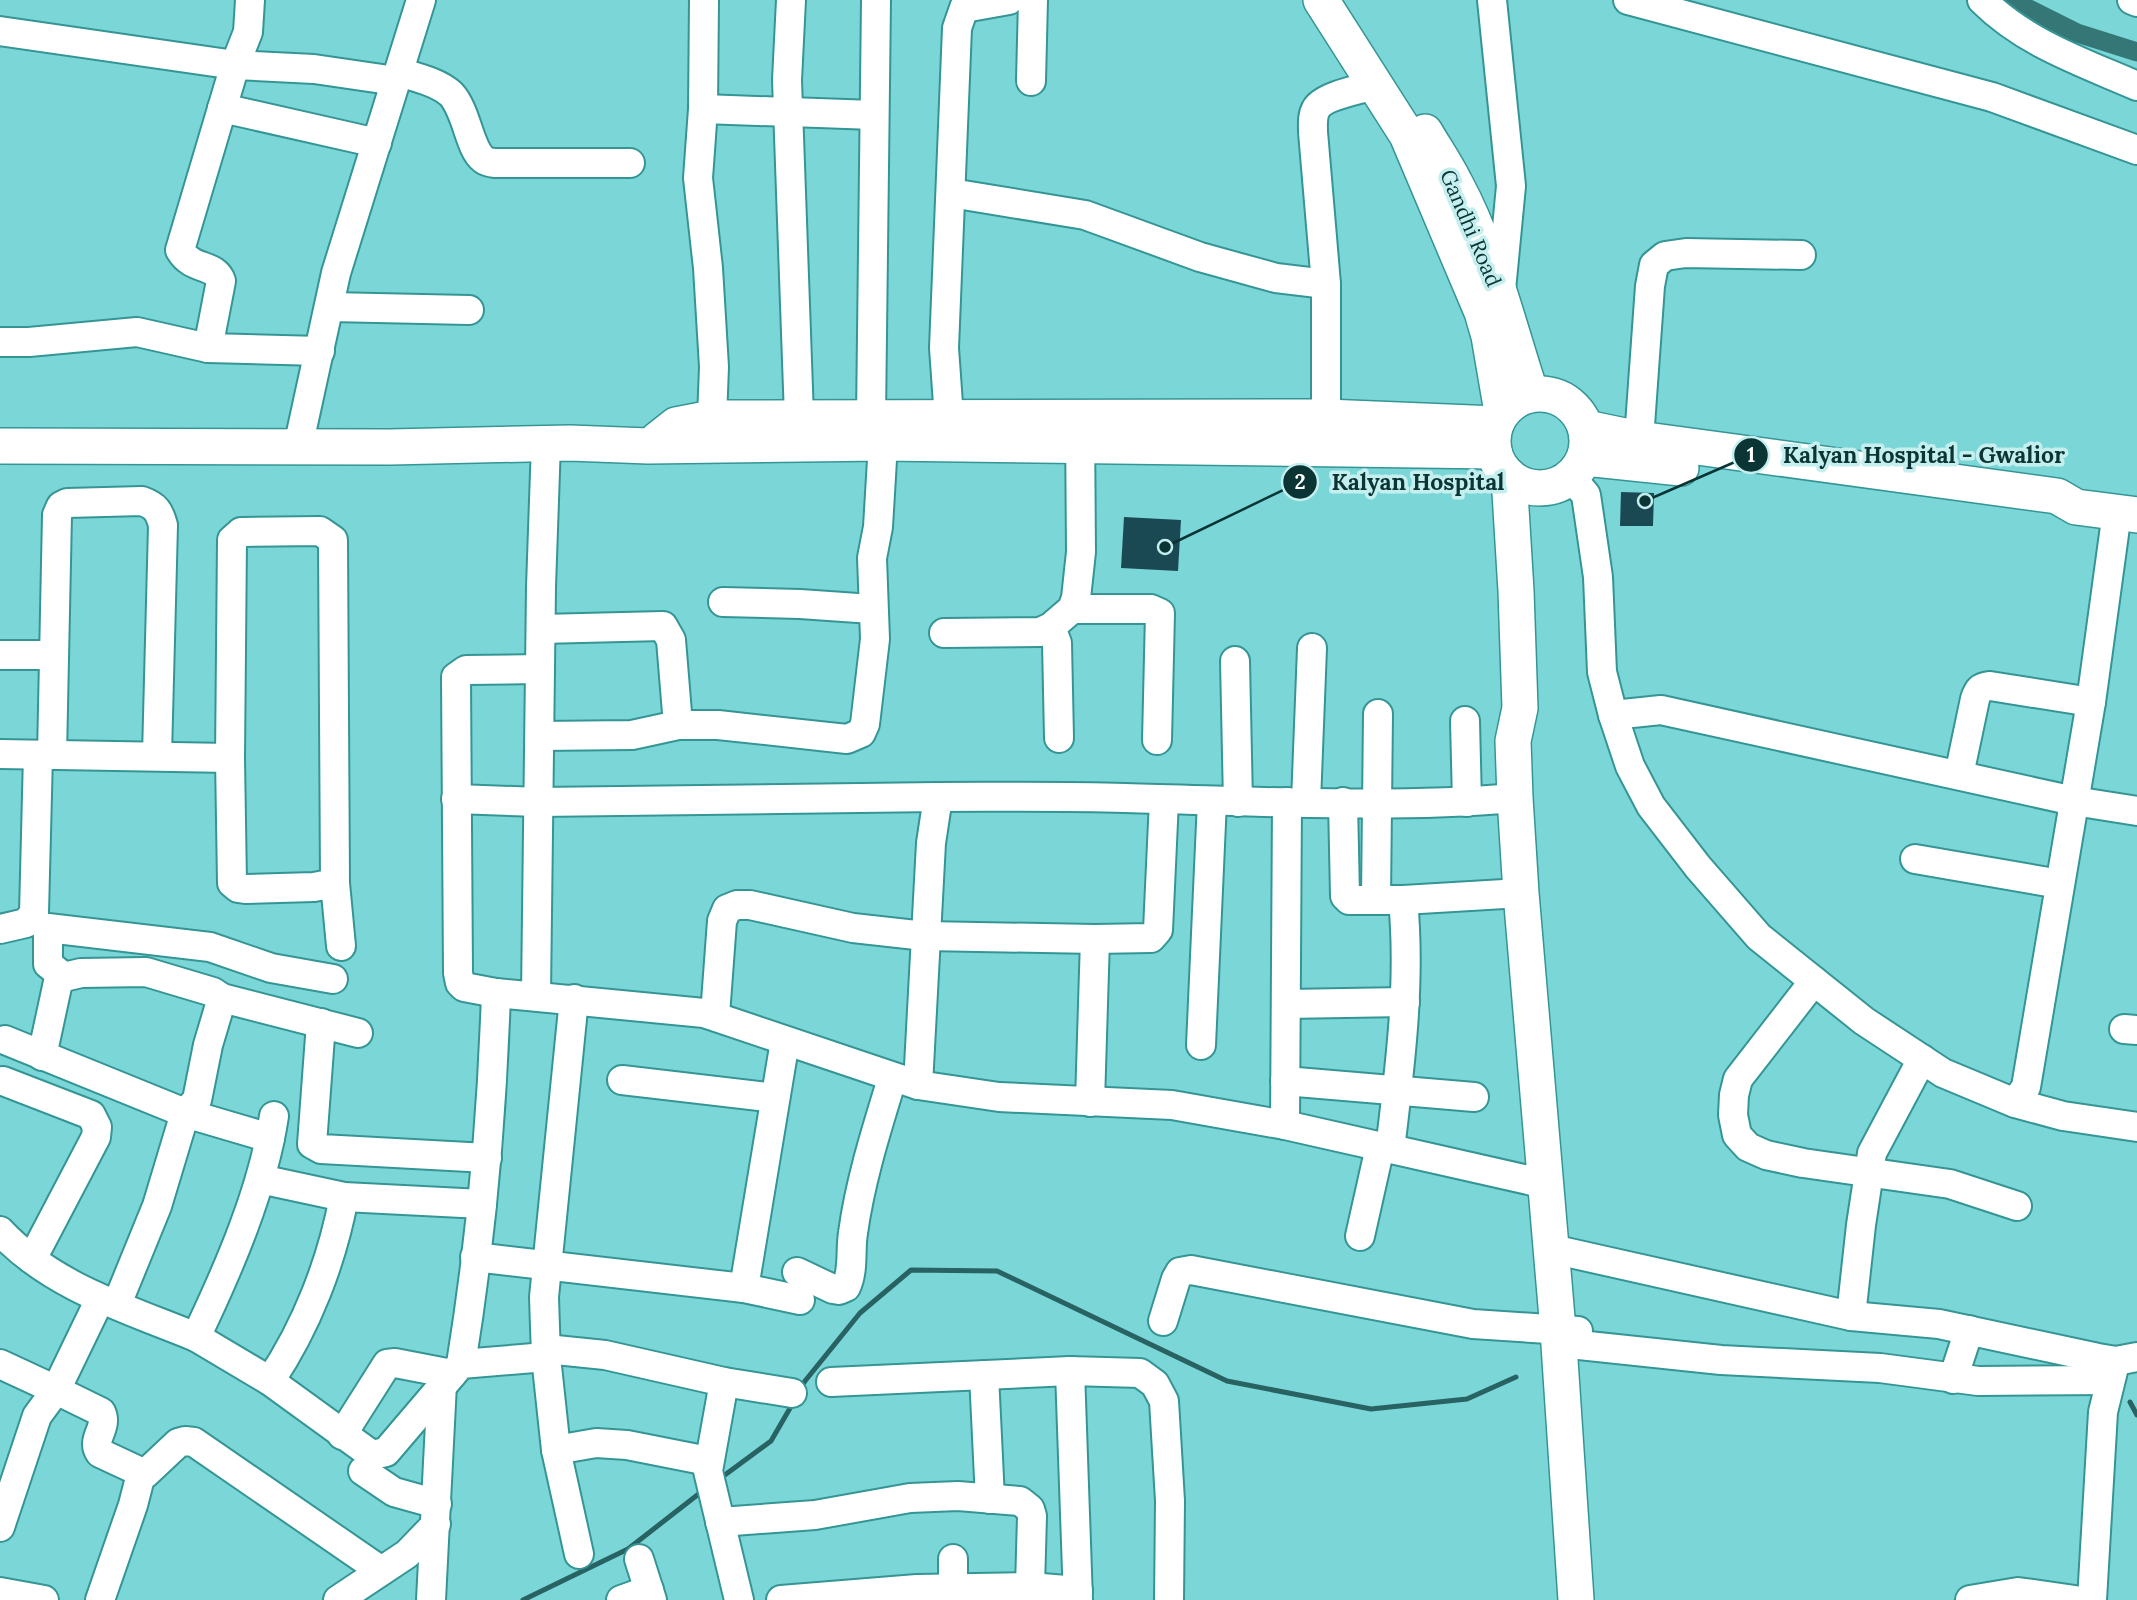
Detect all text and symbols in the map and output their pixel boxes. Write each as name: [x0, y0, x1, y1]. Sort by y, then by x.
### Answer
street label: Gandhi Road: [1434, 165, 1508, 291]
callout: Kalyan Hospital - Gwalior: [1734, 433, 2079, 477]
text: Kalyan Hospital - Gwalior: [1783, 440, 2065, 469]
text: 1: [1747, 441, 1755, 468]
callout: Kalyan Hospital: [1283, 460, 1518, 504]
text: Kalyan Hospital: [1332, 467, 1504, 496]
text: 2: [1294, 468, 1306, 495]

